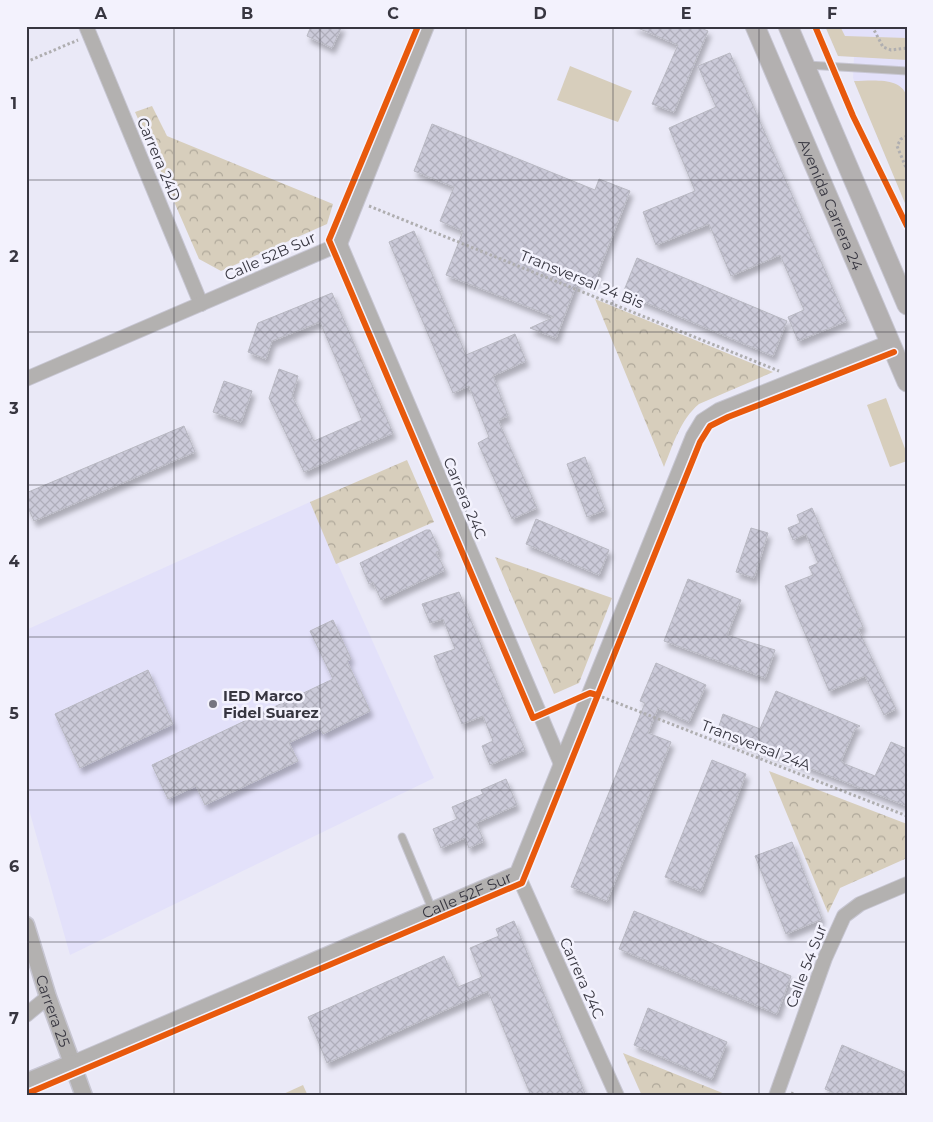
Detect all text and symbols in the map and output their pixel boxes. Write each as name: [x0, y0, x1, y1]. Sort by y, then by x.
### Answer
text: A: [94, 4, 108, 23]
text: B: [241, 4, 253, 23]
text: C: [387, 4, 399, 23]
text: D: [533, 4, 547, 23]
text: E: [681, 4, 691, 23]
text: F: [827, 4, 837, 23]
text: 1: [11, 94, 17, 113]
street label: Carrera 24D: [133, 114, 185, 204]
street label: Avenida Carrera 24: [795, 136, 868, 273]
street label: Calle 52B Sur: [221, 227, 319, 285]
street label: Transversal 24 Bis: [517, 246, 647, 312]
text: 2: [9, 247, 19, 266]
text: 3: [8, 399, 19, 418]
street label: Carrera 24C: [439, 454, 491, 542]
text: 4: [8, 552, 20, 571]
place label: IED Marco Fidel Suarez: [223, 686, 319, 722]
marker: IED Marco Fidel Suarez: [207, 698, 219, 710]
text: 5: [9, 704, 19, 723]
street label: Transversal 24A: [698, 715, 814, 775]
text: 6: [9, 857, 19, 876]
street label: Calle 52F Sur: [419, 867, 515, 922]
street label: Calle 54 Sur: [781, 921, 831, 1011]
street label: Carrera 24C: [556, 934, 609, 1022]
street label: Carrera 25: [32, 972, 75, 1050]
text: 7: [9, 1009, 19, 1028]

